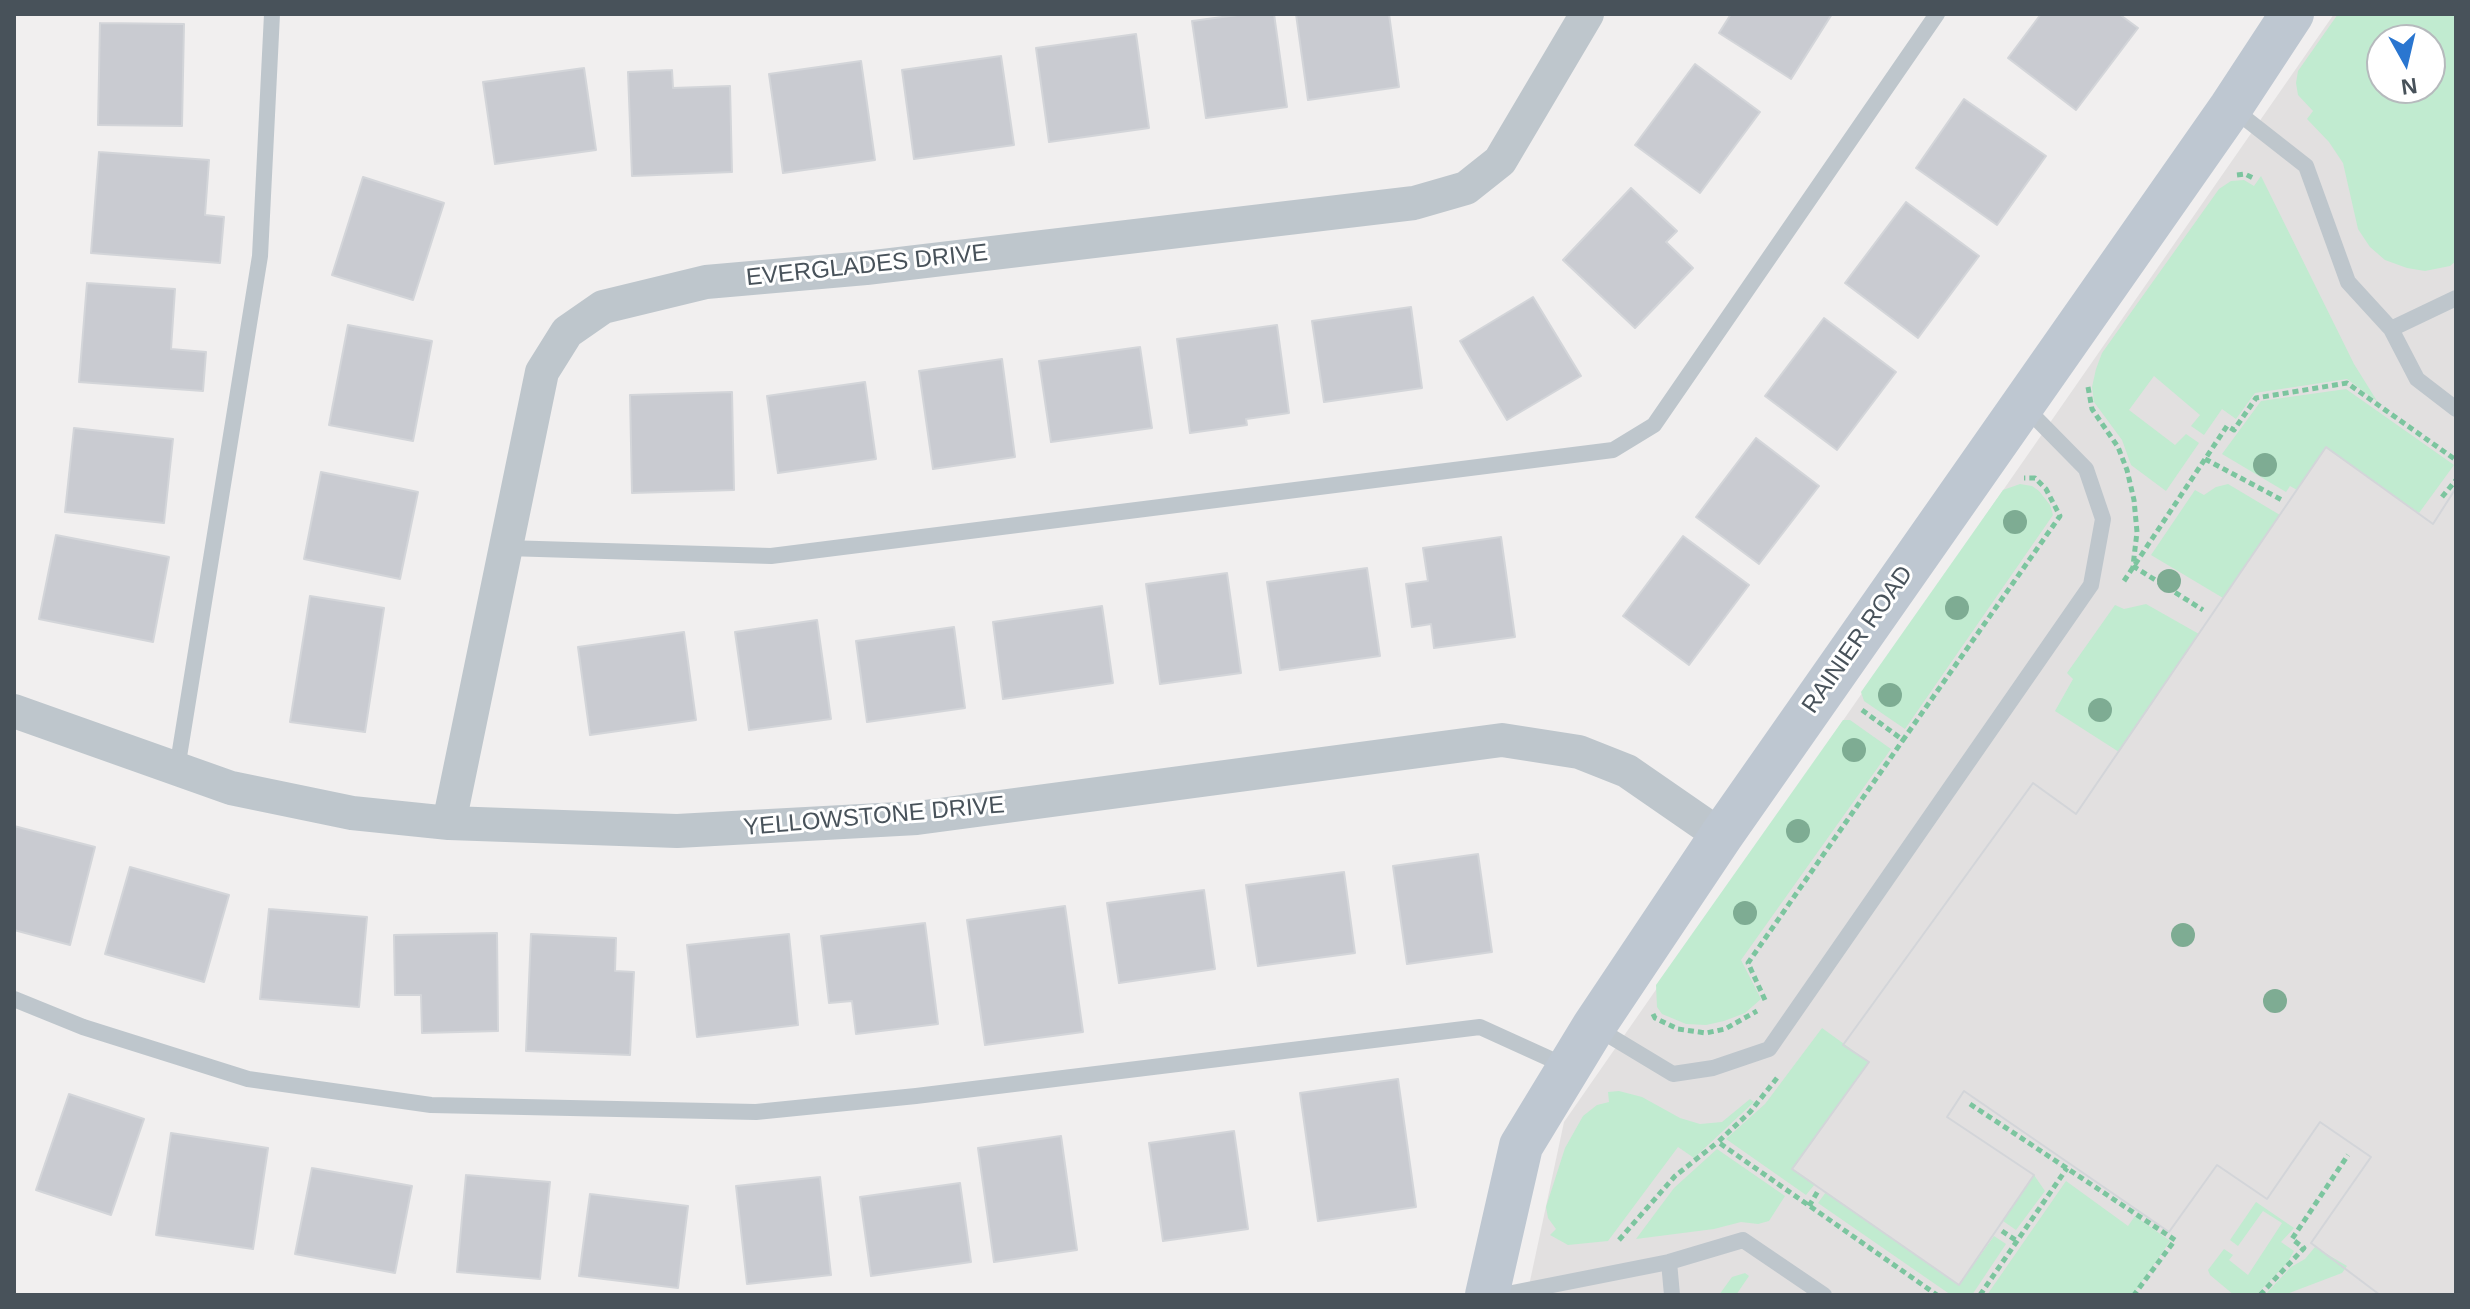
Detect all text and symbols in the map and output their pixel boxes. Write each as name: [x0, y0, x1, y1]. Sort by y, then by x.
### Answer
north arrow: [2366, 24, 2446, 104]
text: N: [2400, 73, 2419, 100]
street label: EVERGLADES DRIVE: [745, 239, 989, 293]
street label: RAINIER ROAD: [1796, 561, 1920, 719]
street label: YELLOWSTONE DRIVE: [742, 791, 1006, 843]

